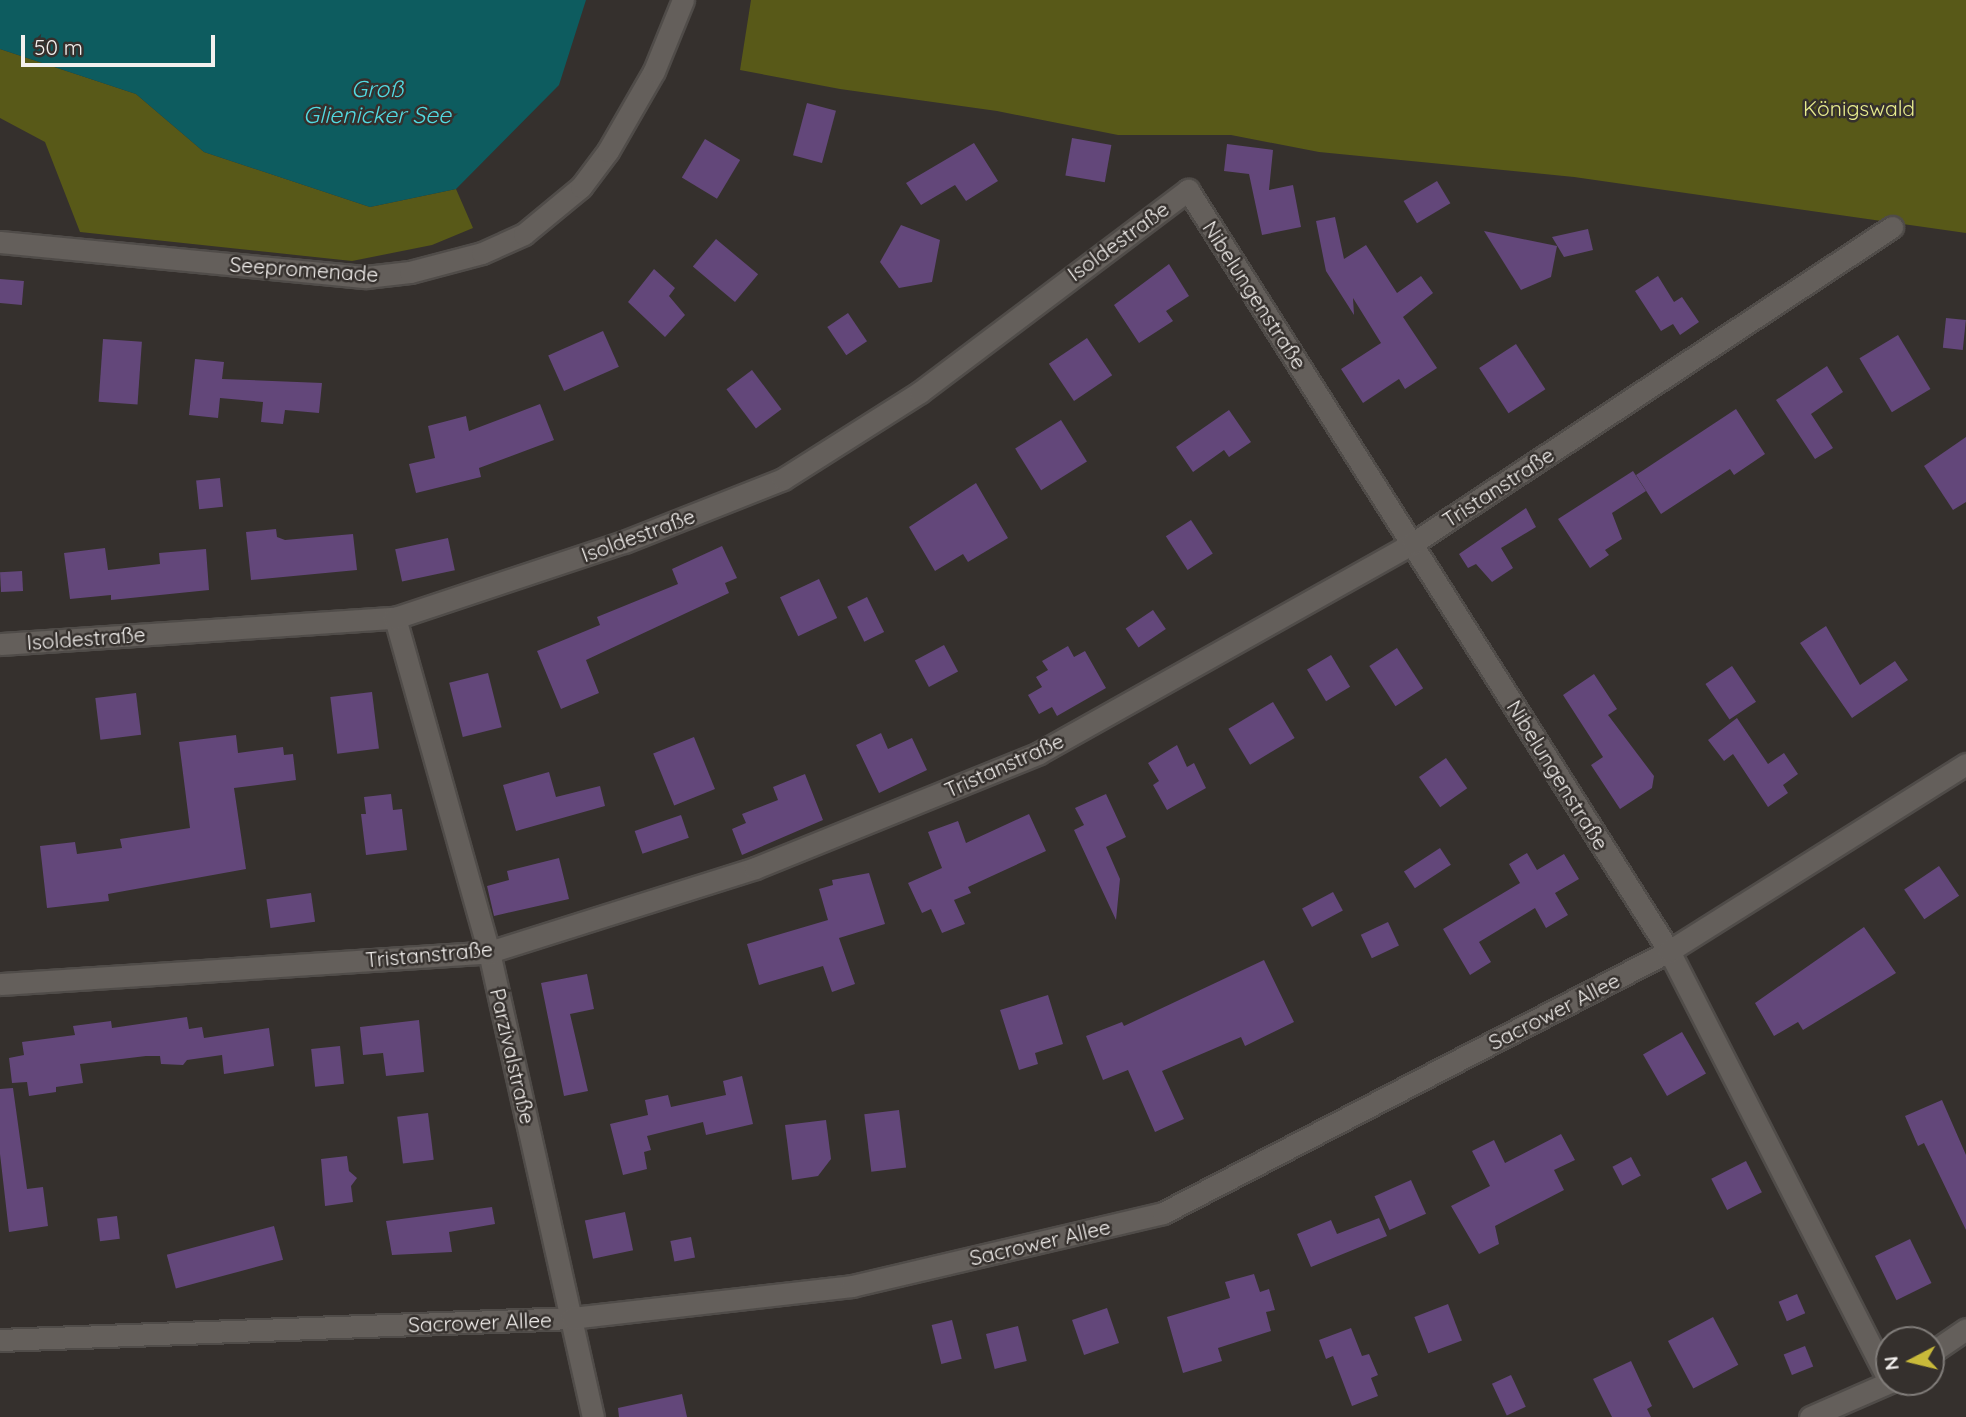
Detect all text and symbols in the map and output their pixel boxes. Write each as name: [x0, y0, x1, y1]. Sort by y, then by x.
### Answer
scale bar: [24, 21, 219, 65]
text: 50 m: [34, 34, 83, 60]
water label: Groß Glienicker See: [303, 75, 451, 129]
park label: Königswald: [1803, 95, 1915, 121]
street label: Isoldestraße: [1062, 196, 1174, 286]
street label: Nibelungenstraße: [1198, 216, 1312, 374]
street label: Seepromenade: [229, 251, 379, 287]
street label: Tristanstraße: [1437, 442, 1559, 532]
street label: Isoldestraße: [578, 503, 698, 567]
street label: Isoldestraße: [26, 621, 146, 655]
street label: Nibelungenstraße: [1502, 695, 1614, 855]
street label: Tristanstraße: [940, 727, 1068, 803]
street label: Tristanstraße: [364, 936, 494, 972]
street label: Sacrower Allee: [1484, 967, 1624, 1055]
street label: Parzivalstraße: [485, 986, 541, 1126]
street label: Sacrower Allee: [967, 1214, 1113, 1270]
street label: Sacrower Allee: [408, 1307, 552, 1337]
north arrow: [1875, 1326, 1945, 1396]
text: N: [1878, 1355, 1904, 1372]

